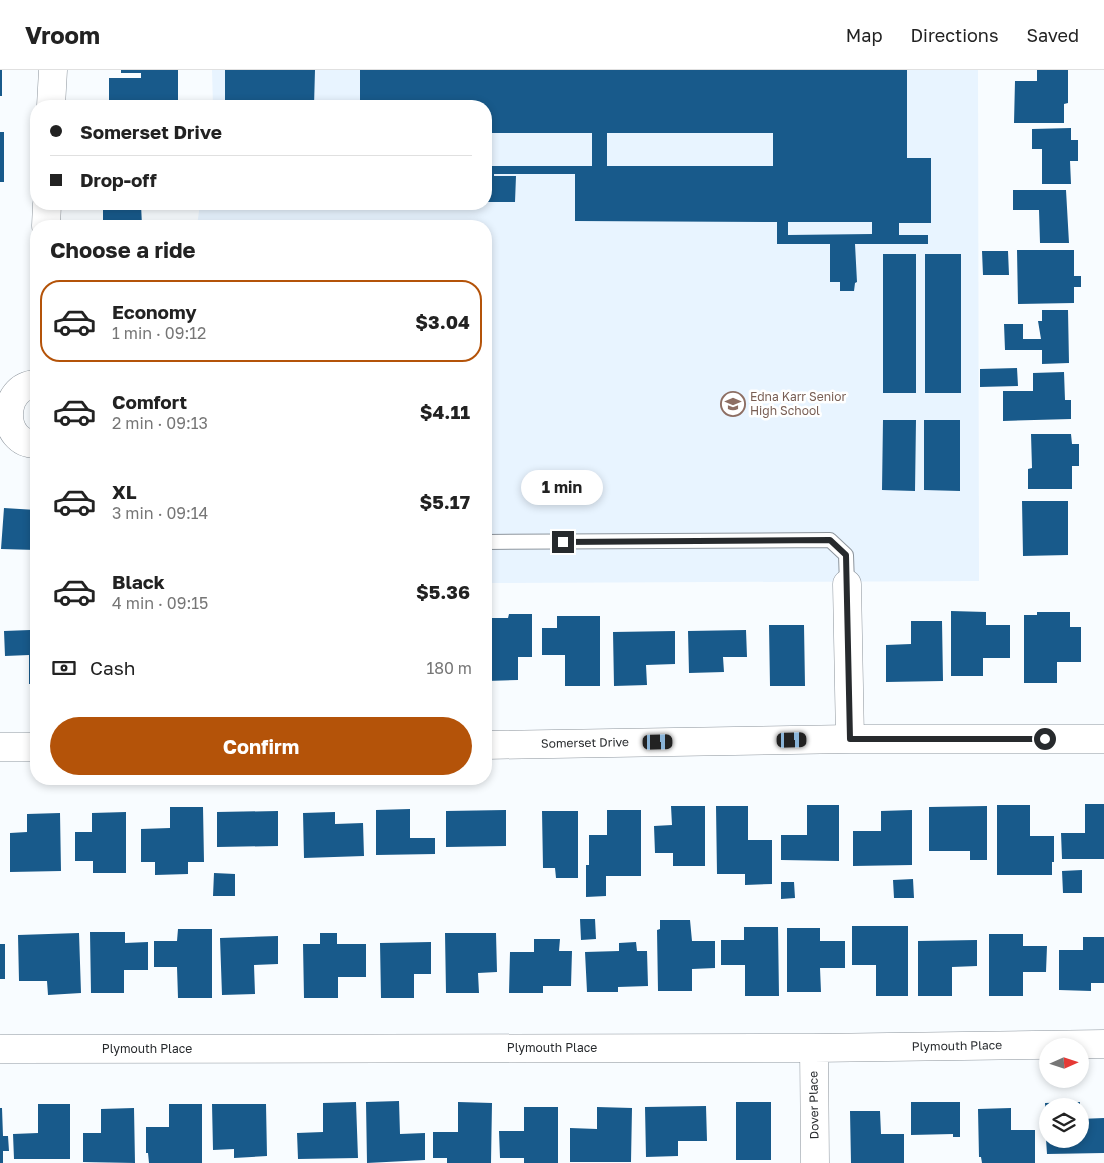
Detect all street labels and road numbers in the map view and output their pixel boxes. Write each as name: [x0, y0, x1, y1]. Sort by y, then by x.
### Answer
street label: Somerset Drive: [541, 734, 629, 751]
street label: Plymouth Place: [912, 1037, 1002, 1054]
street label: Plymouth Place: [507, 1040, 597, 1055]
street label: Plymouth Place: [102, 1041, 192, 1056]
street label: Dover Place: [805, 1071, 822, 1139]

